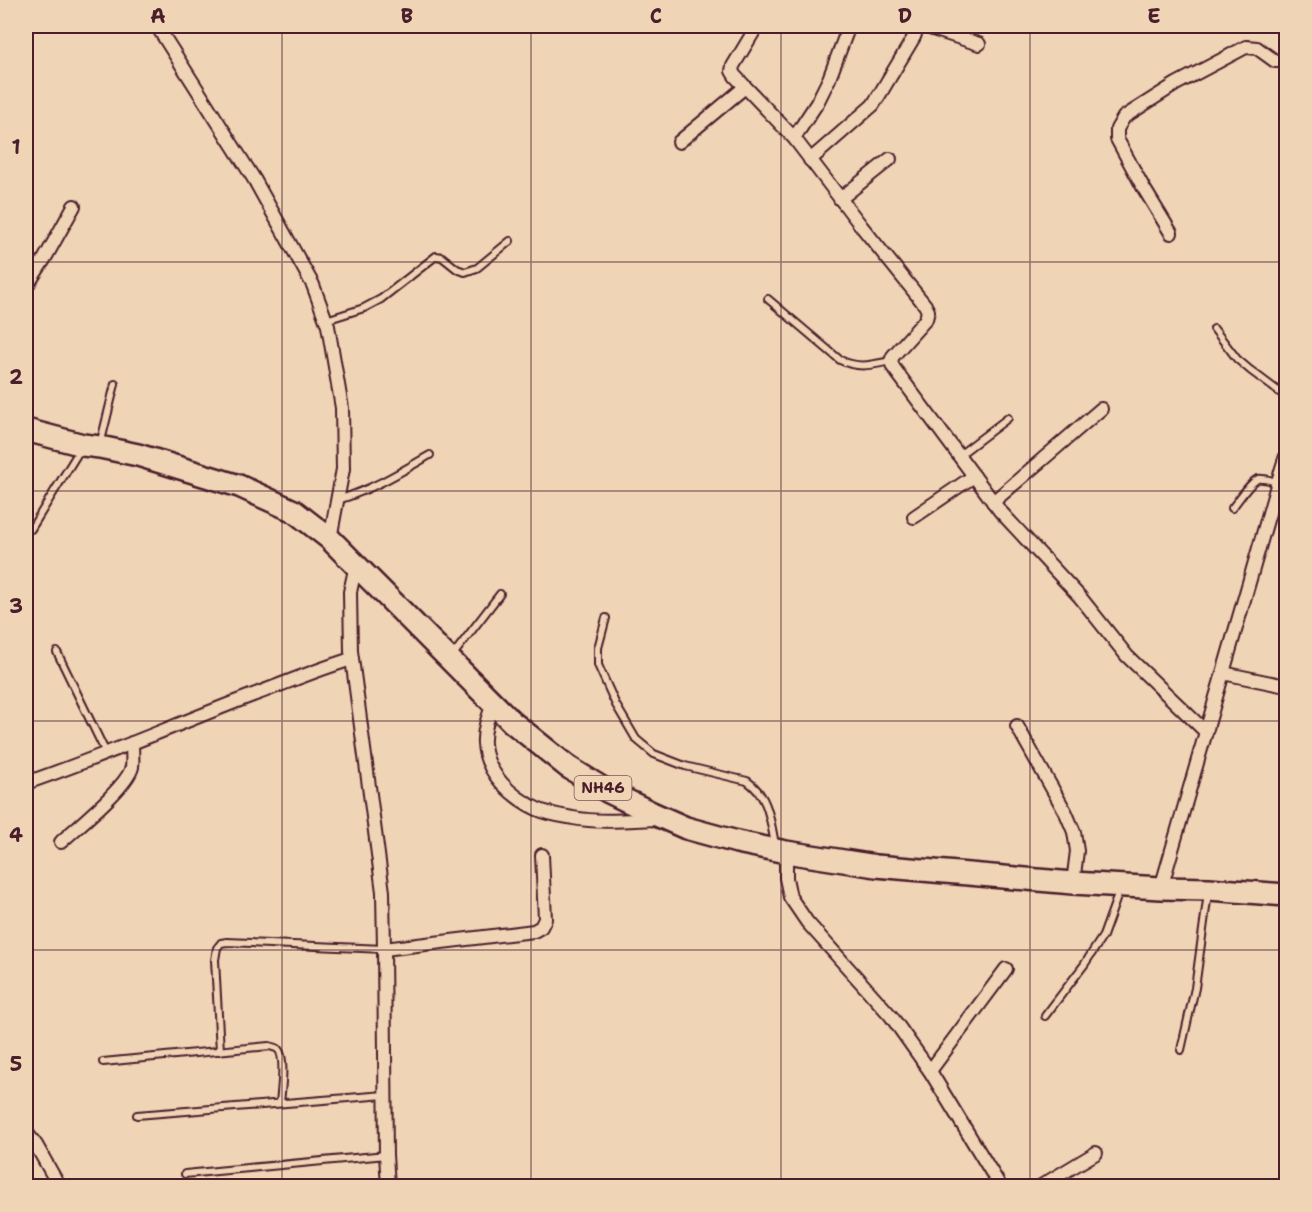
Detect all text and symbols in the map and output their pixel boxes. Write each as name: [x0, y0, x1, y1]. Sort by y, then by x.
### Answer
text: A: [150, 3, 166, 29]
text: B: [401, 3, 413, 29]
text: C: [650, 3, 662, 29]
text: D: [898, 3, 912, 29]
text: E: [1147, 3, 1161, 29]
text: 1: [11, 134, 21, 160]
text: 2: [9, 364, 23, 390]
text: 3: [9, 593, 23, 619]
road number: NH46: [574, 776, 632, 800]
text: 4: [9, 822, 23, 848]
text: 5: [10, 1051, 22, 1077]

